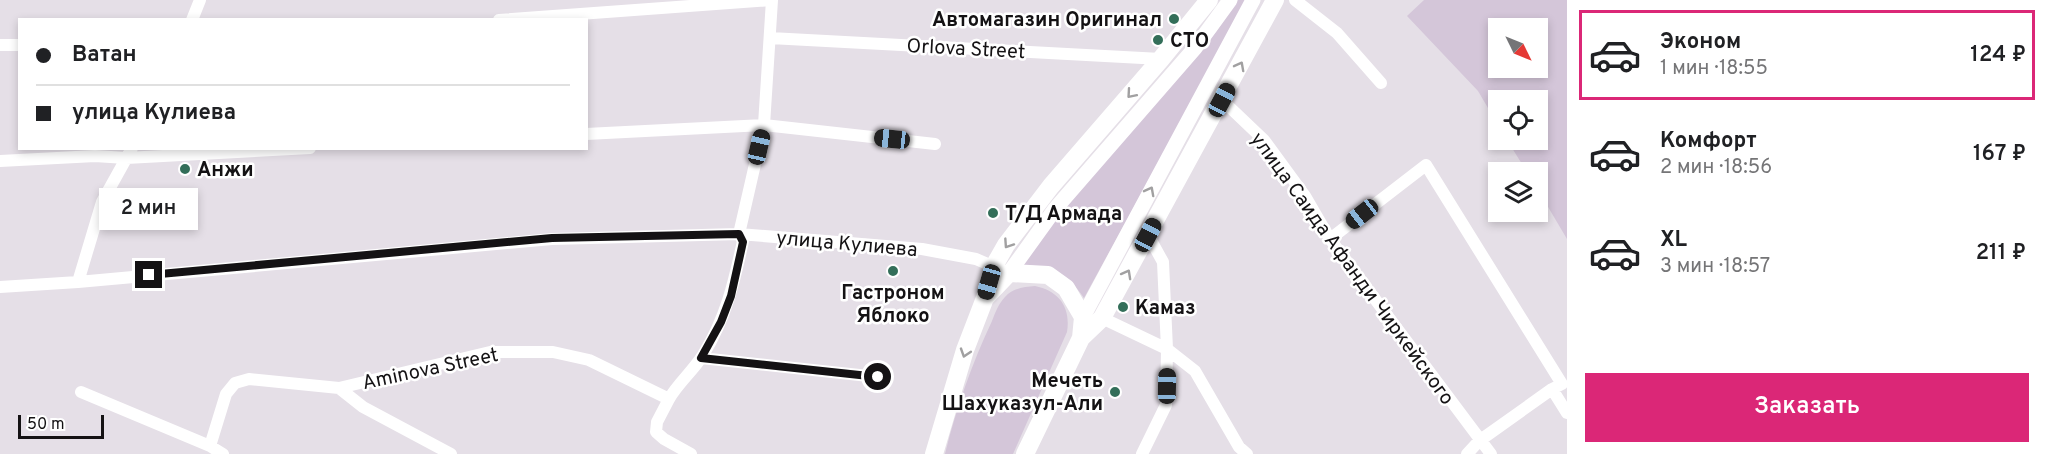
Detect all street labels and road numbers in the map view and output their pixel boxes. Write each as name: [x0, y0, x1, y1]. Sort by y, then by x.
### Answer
street label: Orlova Street: [906, 34, 1026, 66]
street label: улица Саида Афанди Чиркейского: [1244, 128, 1459, 411]
street label: улица Кулиева: [775, 226, 919, 264]
street label: Aminova Street: [360, 343, 501, 397]

